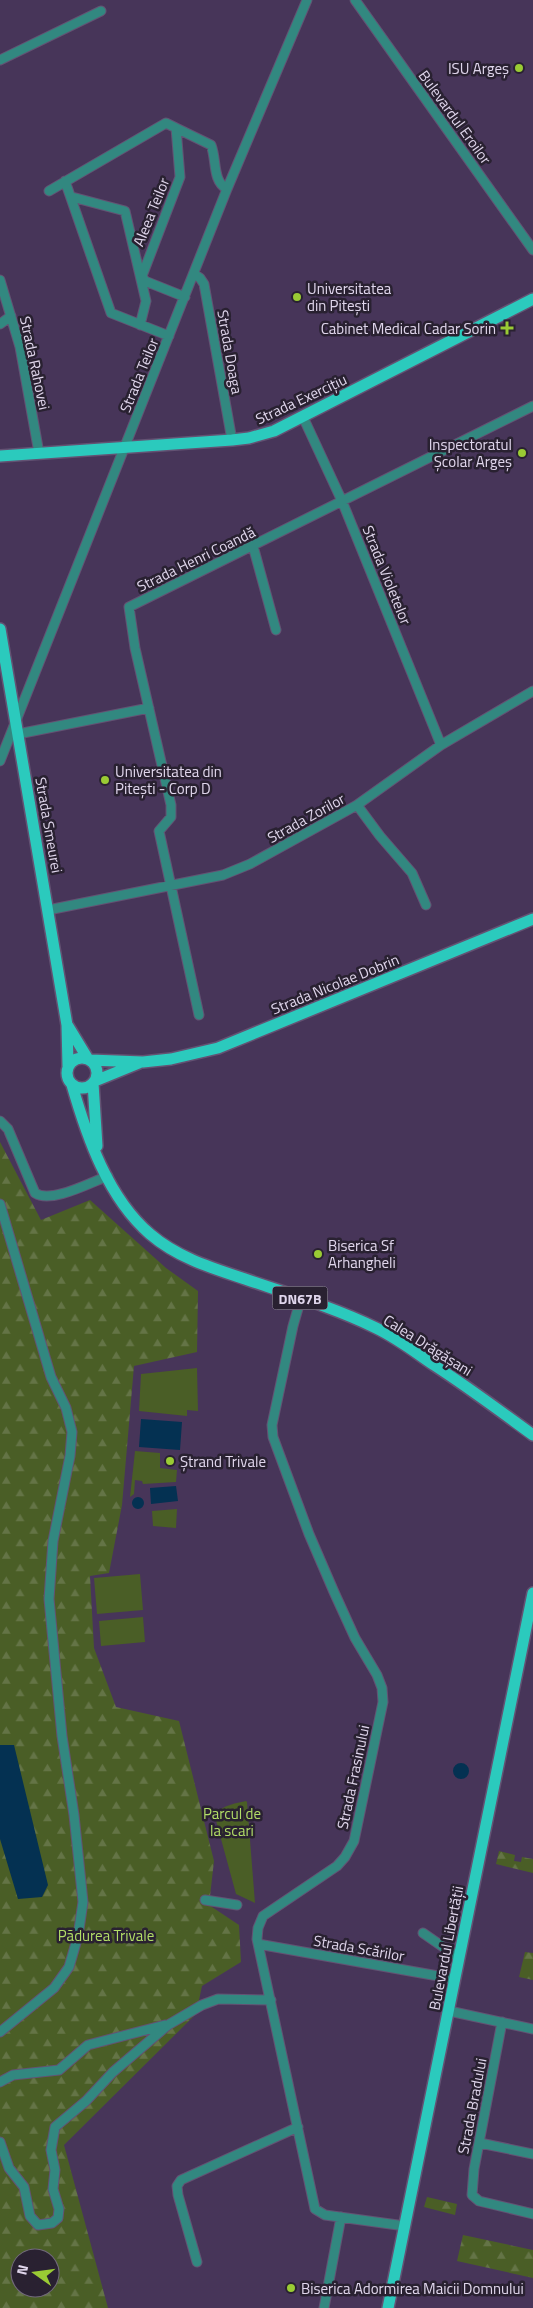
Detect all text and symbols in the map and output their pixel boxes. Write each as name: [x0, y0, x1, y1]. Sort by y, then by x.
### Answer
place label: ISU Argeș: [448, 57, 509, 80]
marker: ISU Argeș: [513, 62, 525, 74]
street label: Bulevardul Eroilor: [413, 65, 497, 169]
street label: Aleea Teilor: [127, 174, 175, 250]
place label: Universitatea din Pitești: [307, 277, 392, 317]
marker: Universitatea din Pitești: [291, 291, 303, 303]
street label: Strada Doaga: [211, 308, 249, 396]
street label: Strada Rahovei: [14, 314, 56, 412]
place label: Cabinet Medical Cadar Sorin: [321, 317, 496, 340]
marker: Cabinet Medical Cadar Sorin: [500, 321, 514, 335]
street label: Strada Teilor: [114, 334, 164, 416]
street label: Strada Exercițiu: [251, 368, 351, 430]
place label: Inspectoratul Școlar Argeș: [429, 433, 512, 473]
marker: Inspectoratul Școlar Argeș: [516, 447, 528, 459]
street label: Strada Henri Coandă: [133, 520, 259, 598]
street label: Strada Violetelor: [357, 522, 417, 628]
place label: Universitatea din Pitești - Corp D: [115, 760, 222, 800]
marker: Universitatea din Pitești - Corp D: [99, 774, 111, 786]
street label: Strada Smeurei: [29, 775, 69, 875]
street label: Strada Zorilor: [263, 787, 349, 849]
street label: Strada Nicolae Dobrin: [267, 948, 403, 1020]
place label: Biserica Sf Arhangheli: [328, 1234, 396, 1274]
marker: Biserica Sf Arhangheli: [312, 1248, 324, 1260]
road number: DN67B: [272, 1286, 328, 1310]
street label: Calea Drăgășani: [379, 1308, 477, 1382]
place label: Ștrand Trivale: [180, 1450, 266, 1473]
marker: Ștrand Trivale: [164, 1455, 176, 1467]
street label: Strada Frasinului: [331, 1723, 375, 1831]
park label: Parcul de la scari: [203, 1802, 261, 1842]
street label: Bulevardul Libertății: [423, 1884, 469, 2012]
park label: Pădurea Trivale: [58, 1924, 154, 1947]
street label: Strada Scărilor: [312, 1929, 406, 1967]
street label: Strada Bradului: [451, 2056, 493, 2156]
north arrow: [10, 2248, 60, 2298]
text: N: [11, 2262, 33, 2277]
place label: Biserica Adormirea Maicii Domnului: [301, 2277, 524, 2300]
marker: Biserica Adormirea Maicii Domnului: [285, 2282, 297, 2294]

